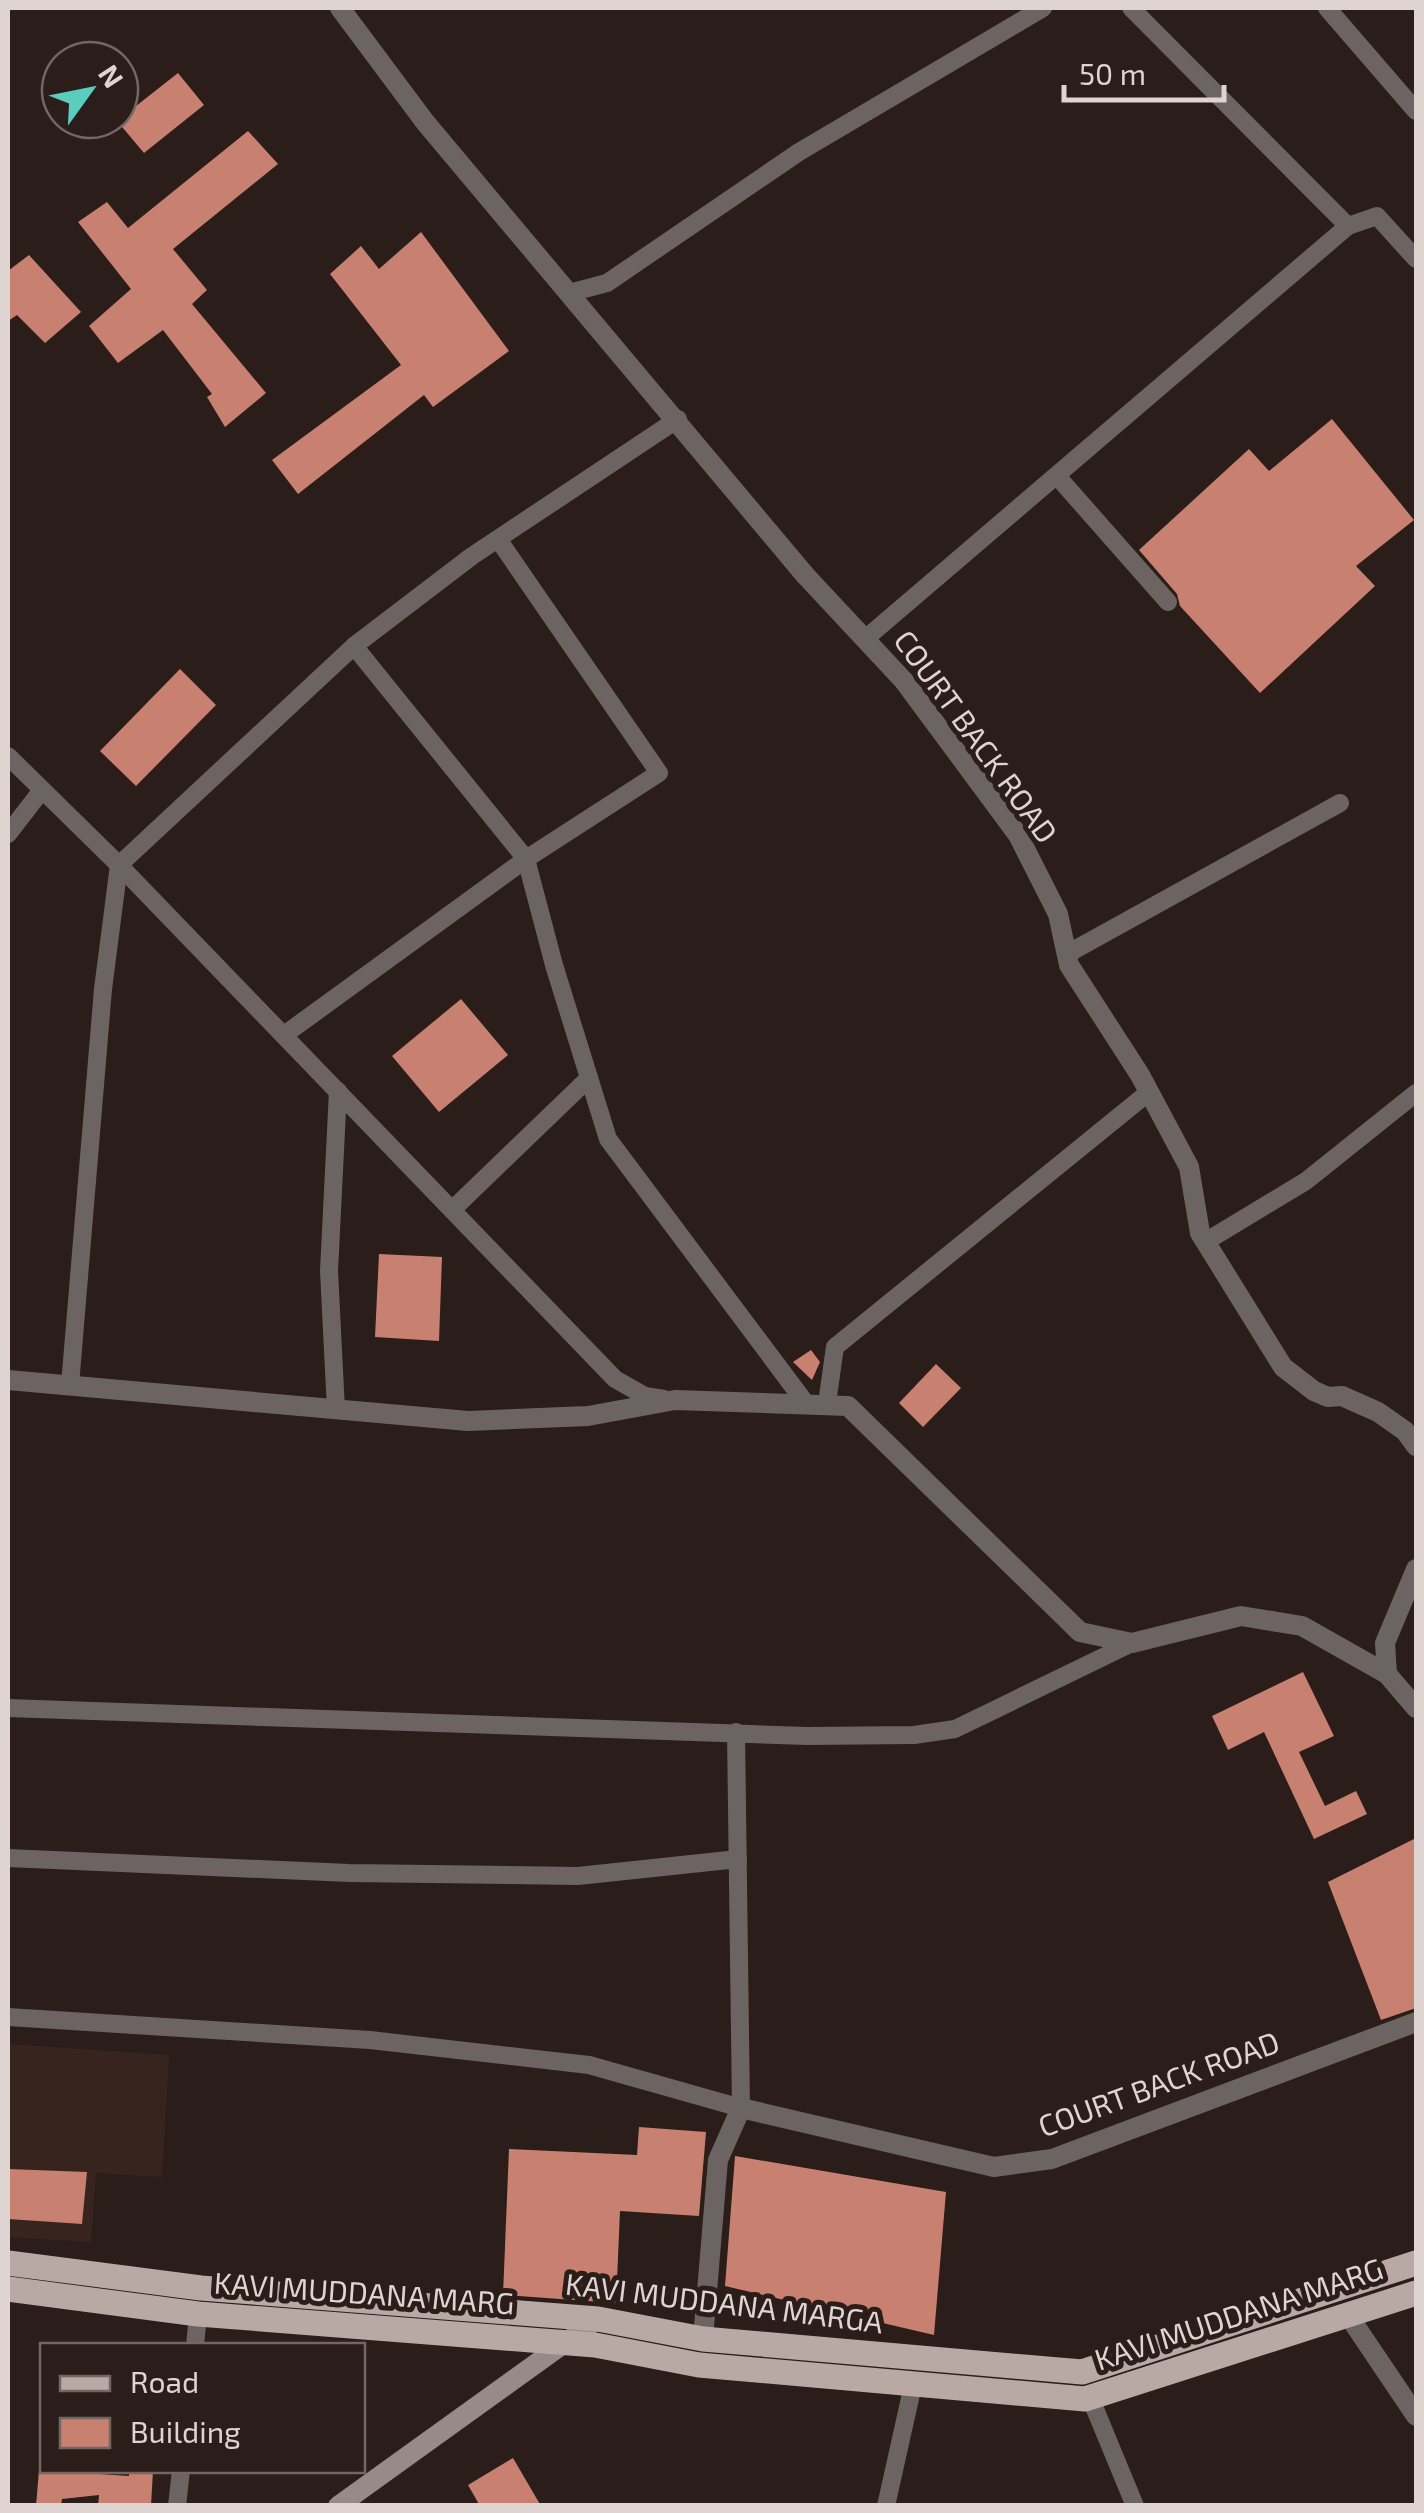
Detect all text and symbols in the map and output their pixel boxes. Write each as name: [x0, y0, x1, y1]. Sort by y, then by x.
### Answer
north arrow: [40, 40, 140, 140]
scale bar: [1064, 40, 1224, 102]
text: 50 m: [1079, 55, 1146, 91]
text: N: [92, 58, 132, 94]
street label: COURT BACK ROAD: [887, 623, 1066, 849]
street label: COURT BACK ROAD: [1033, 2023, 1284, 2143]
street label: KAVI MUDDANA MARG: [1090, 2249, 1387, 2377]
street label: KAVI MUDDANA MARG: [213, 2264, 516, 2320]
street label: KAVI MUDDANA MARGA: [563, 2265, 885, 2339]
legend: [40, 2343, 365, 2473]
text: Road: [130, 2363, 199, 2399]
text: Building: [130, 2413, 241, 2449]

